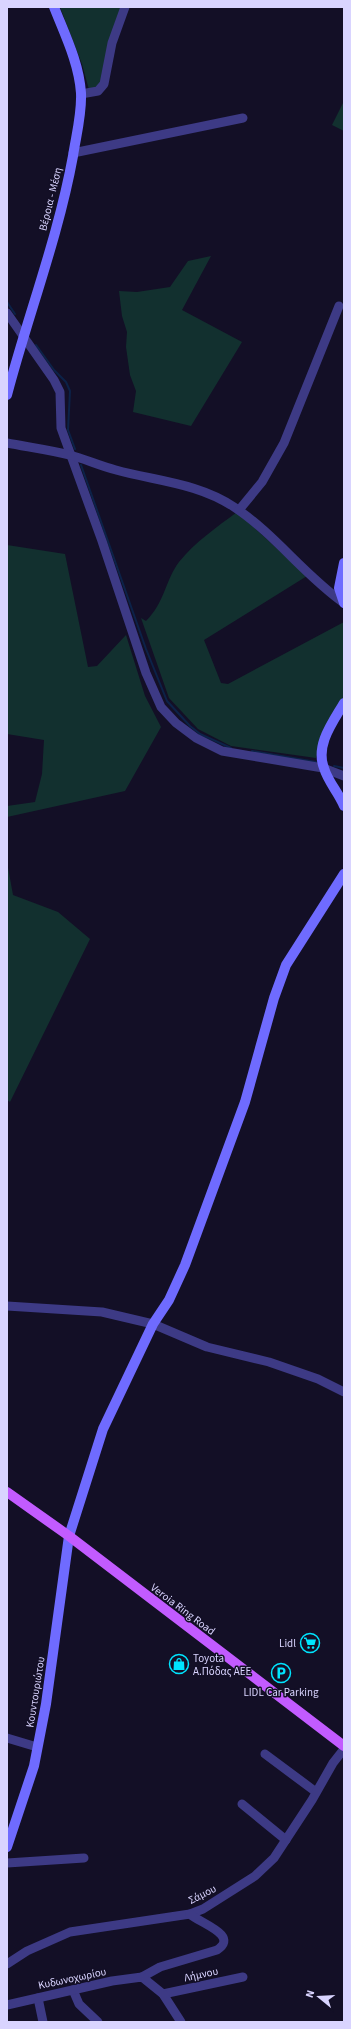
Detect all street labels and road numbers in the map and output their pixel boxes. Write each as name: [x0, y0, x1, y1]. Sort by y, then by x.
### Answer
street label: Βέροια - Μέση: [35, 166, 66, 232]
street label: Verοia Ring Road: [147, 1580, 218, 1639]
street label: Κουντουριώτου: [22, 1655, 49, 1729]
street label: Σάμου: [186, 1881, 219, 1908]
street label: Κυδωνοχωρίου: [37, 1964, 108, 1993]
street label: Λήμνου: [183, 1964, 219, 1985]

